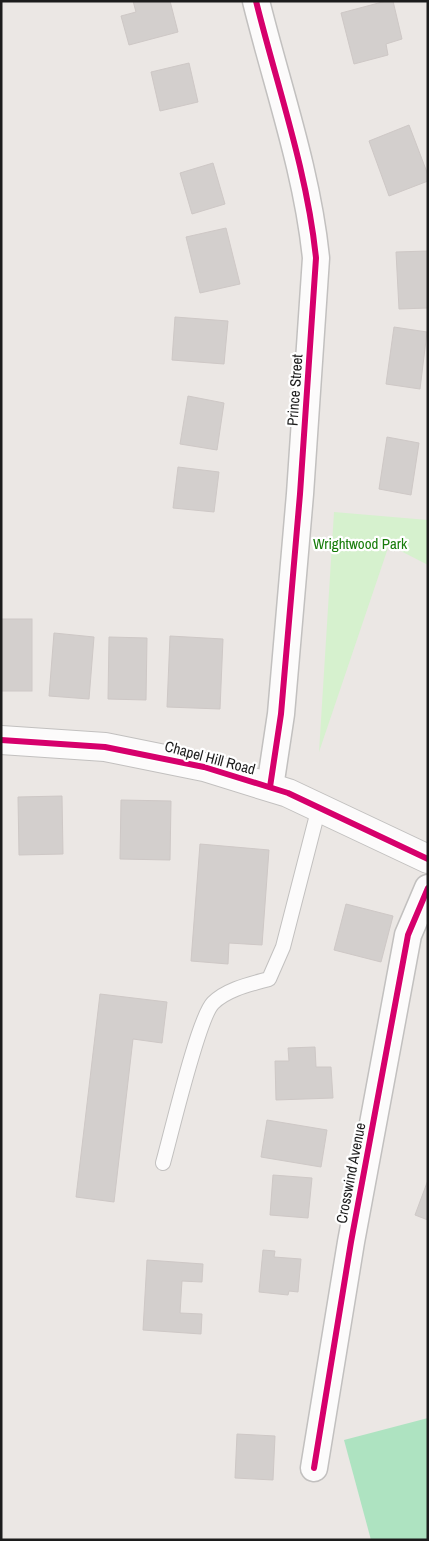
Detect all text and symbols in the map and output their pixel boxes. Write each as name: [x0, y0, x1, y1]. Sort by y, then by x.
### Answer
street label: Prince Street: [282, 353, 308, 427]
park label: Wrightwood Park: [313, 533, 408, 554]
street label: Chapel Hill Road: [163, 735, 258, 780]
street label: Crosswind Avenue: [330, 1121, 371, 1225]

